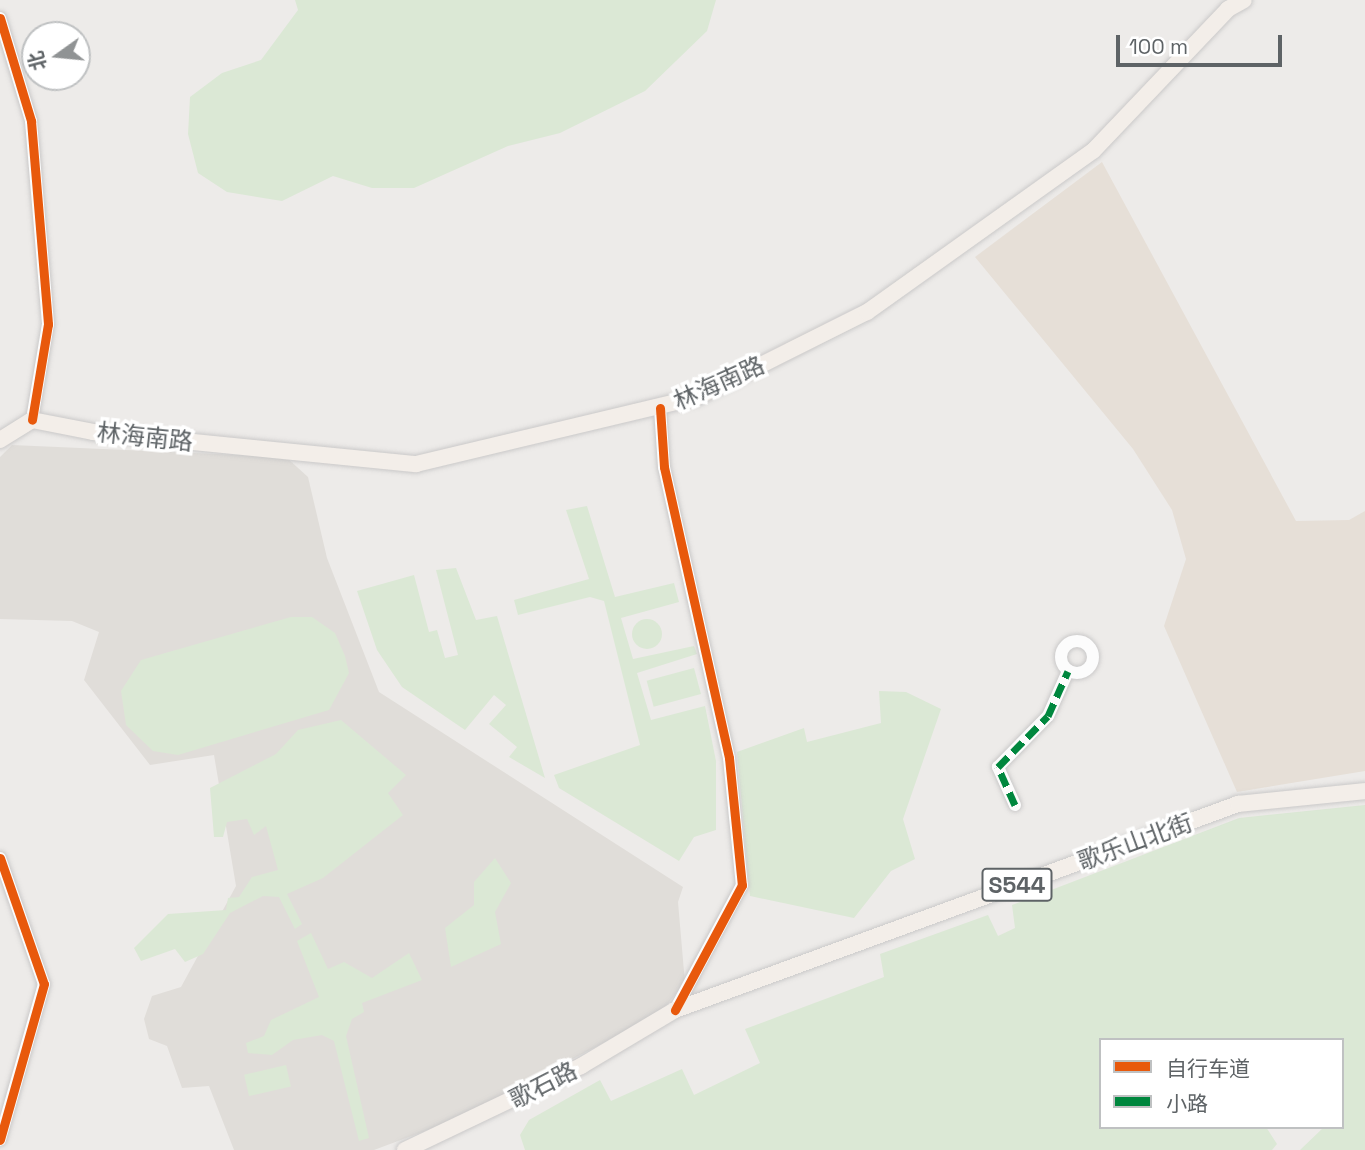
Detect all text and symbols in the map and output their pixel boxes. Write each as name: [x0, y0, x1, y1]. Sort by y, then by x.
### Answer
north arrow: [21, 21, 91, 91]
scale bar: [1120, 21, 1286, 65]
text: 100 m: [1129, 33, 1188, 60]
text: 北: [23, 49, 52, 73]
street label: 林海南路: [669, 350, 769, 416]
street label: 林海南路: [96, 418, 194, 456]
street label: 歌乐山北街: [1074, 808, 1196, 876]
road number: S544: [980, 866, 1054, 904]
legend: [1099, 1038, 1344, 1129]
text: 自行车道: [1166, 1055, 1250, 1082]
street label: 歌石路: [504, 1056, 582, 1114]
text: 小路: [1166, 1090, 1208, 1117]

